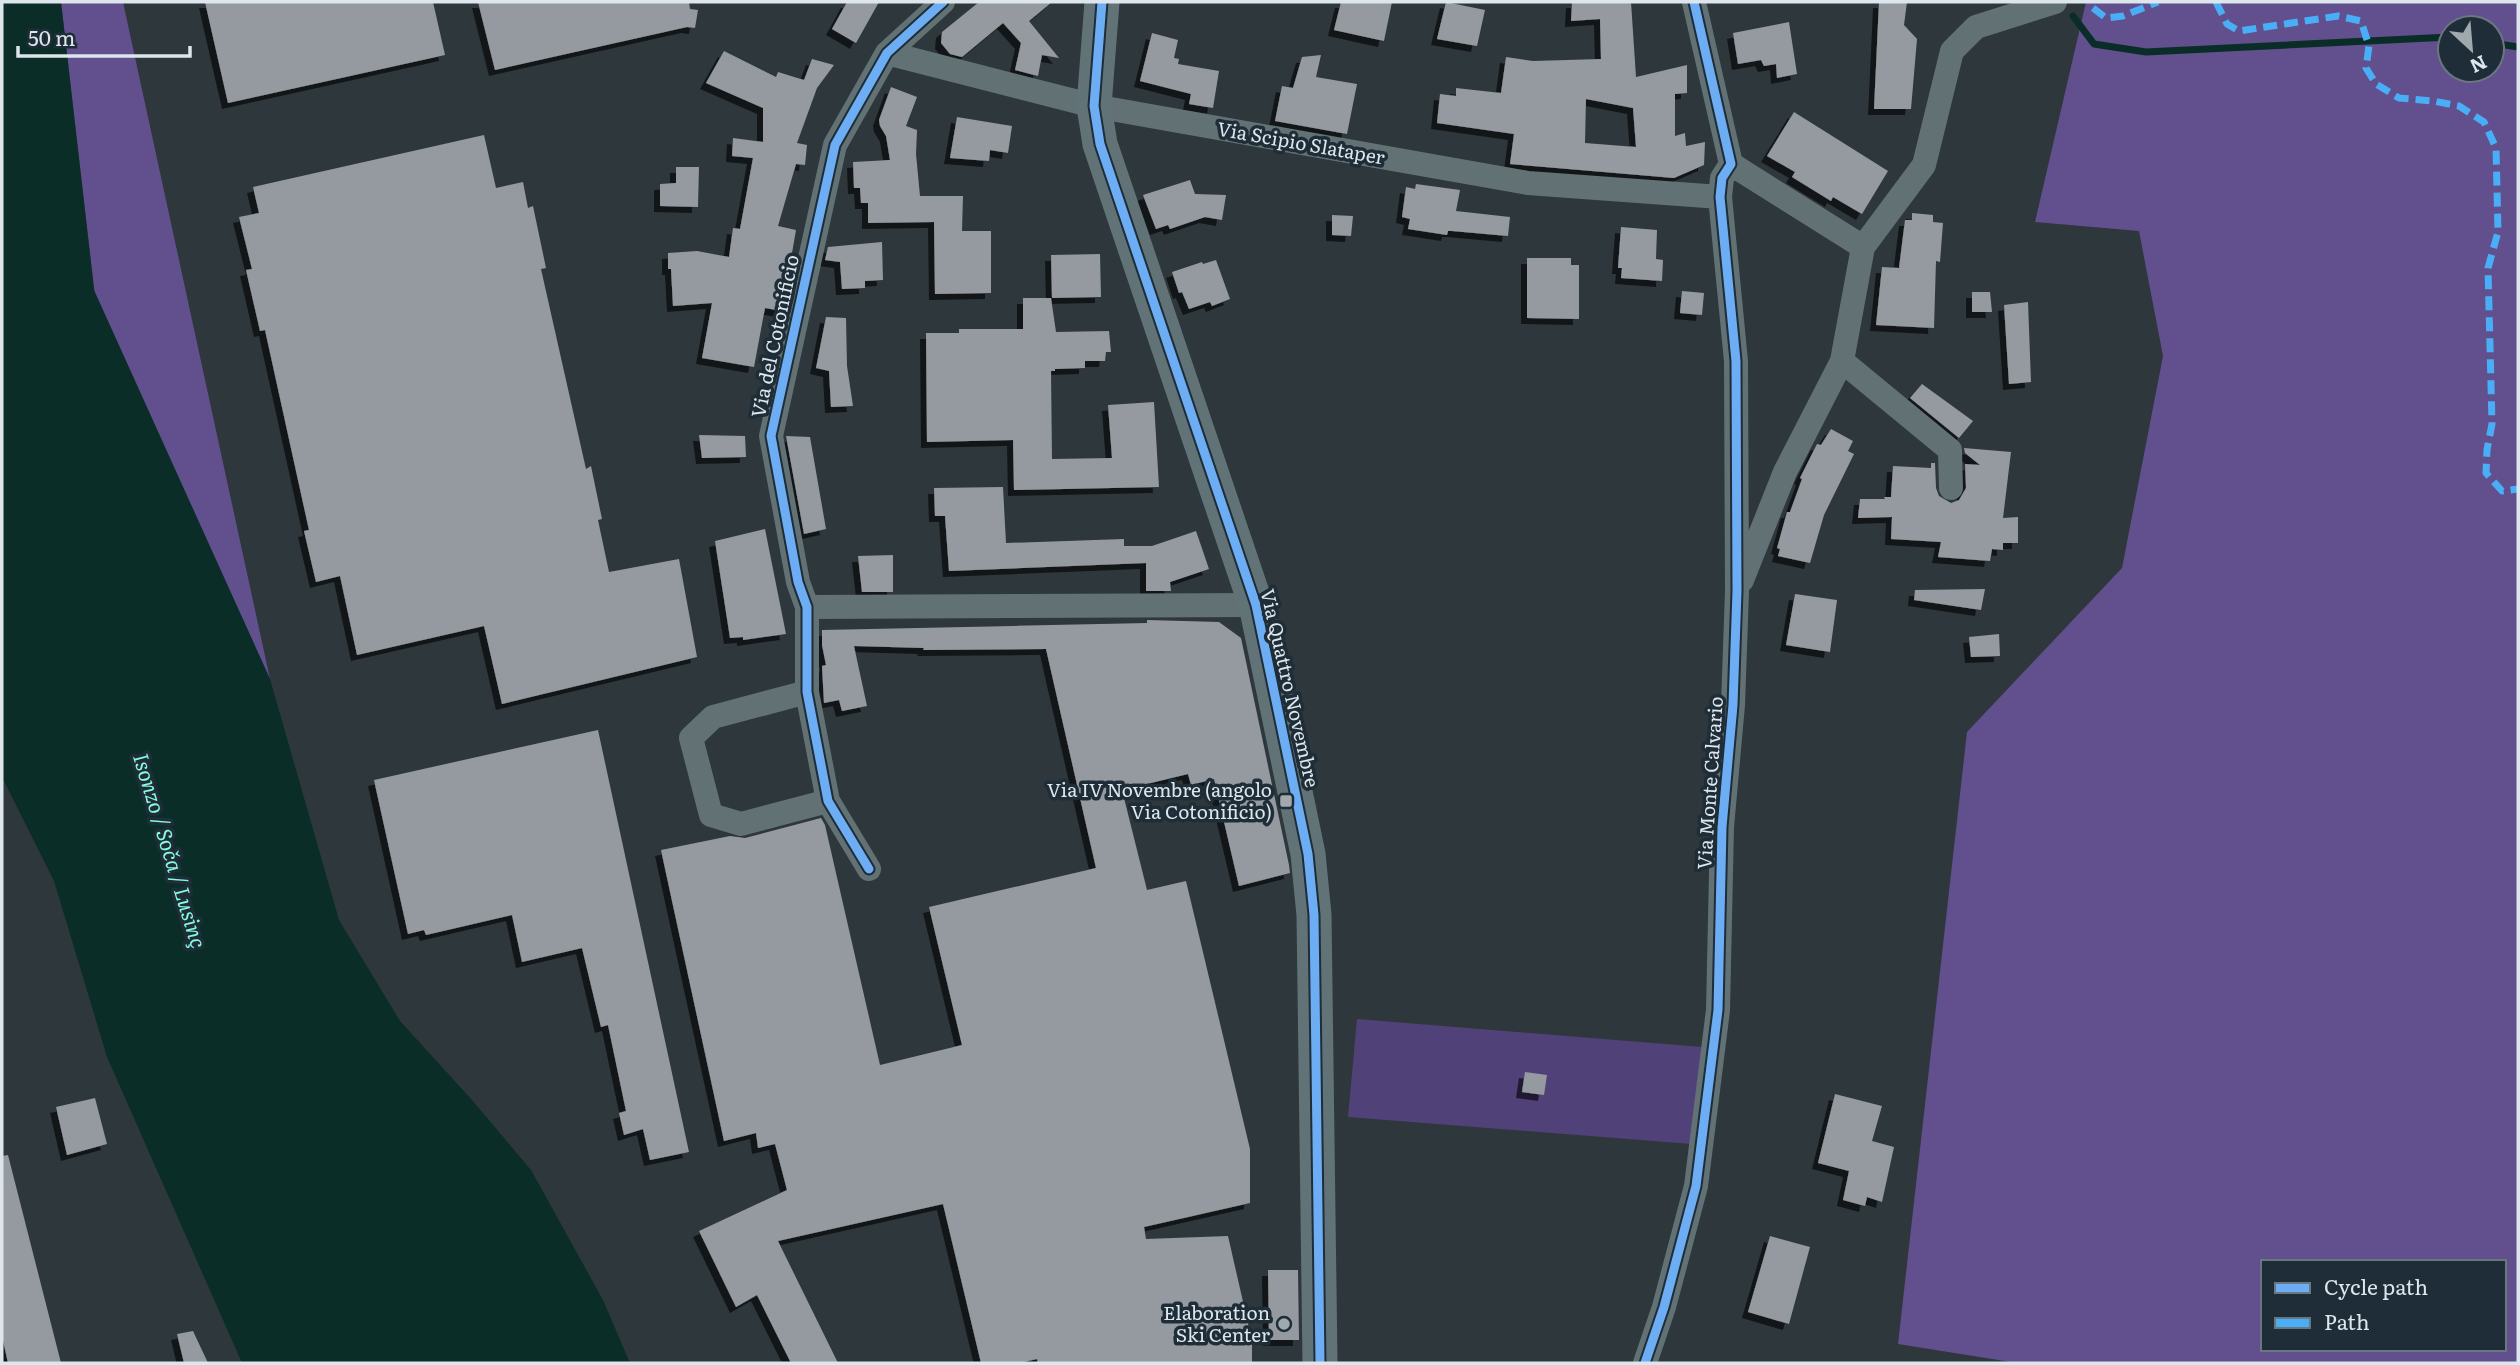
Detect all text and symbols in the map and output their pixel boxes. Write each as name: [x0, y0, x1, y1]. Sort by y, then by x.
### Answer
scale bar: [18, 14, 189, 58]
north arrow: [2436, 14, 2506, 84]
text: 50 m: [28, 21, 75, 52]
text: N: [2466, 49, 2492, 81]
street label: Via Scipio Slataper: [1215, 114, 1387, 171]
street label: Via del Cotonificio: [743, 252, 805, 420]
street label: Via Quattro Novembre: [1254, 586, 1327, 790]
street label: Via Monte Calvario: [1689, 695, 1729, 870]
water label: Isonzo / Soča / Lusinç: [127, 749, 216, 952]
place label: Via IV Novembre (angolo Via Cotonificio): [1047, 775, 1272, 825]
marker: Via IV Novembre (angolo Via Cotonificio): [1278, 793, 1294, 809]
legend: [2261, 1260, 2506, 1351]
text: Cycle path: [2324, 1270, 2428, 1301]
place label: Elaboration Ski Center: [1163, 1298, 1270, 1348]
text: Path: [2324, 1305, 2370, 1336]
marker: Elaboration Ski Center: [1276, 1316, 1292, 1332]

